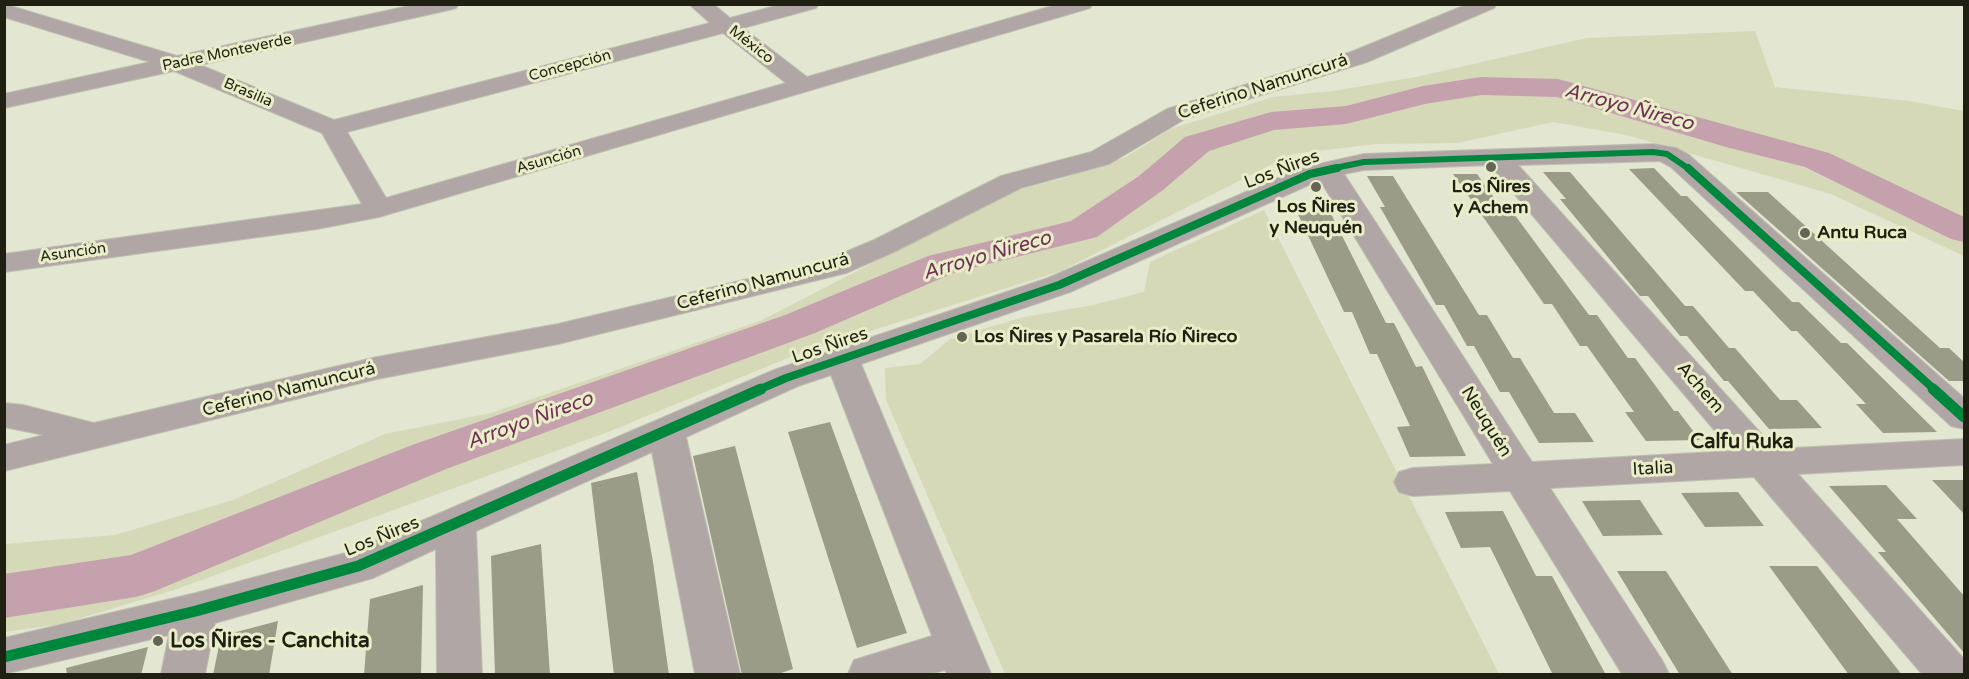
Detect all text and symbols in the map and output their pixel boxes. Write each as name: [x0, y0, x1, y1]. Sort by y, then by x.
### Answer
street label: México: [725, 22, 777, 68]
street label: Padre Monteverde: [161, 31, 293, 75]
street label: Concepción: [527, 46, 613, 86]
street label: Ceferino Namuncurá: [1175, 49, 1351, 125]
street label: Brasilia: [221, 75, 275, 111]
water label: Arroyo Ñireco: [1562, 79, 1696, 137]
street label: Asunción: [514, 142, 584, 178]
street label: Los Ñires: [1241, 146, 1323, 194]
marker: Los Ñires y Achem: [1484, 160, 1498, 174]
place label: Los Ñires y Achem: [1452, 176, 1530, 219]
marker: Los Ñires y Neuquén: [1309, 180, 1323, 194]
place label: Los Ñires y Neuquén: [1269, 196, 1363, 238]
place label: Antu Ruca: [1817, 222, 1907, 244]
water label: Arroyo Ñireco: [920, 226, 1054, 286]
marker: Antu Ruca: [1798, 226, 1812, 240]
street label: Asunción: [39, 239, 107, 267]
street label: Ceferino Namuncurá: [675, 249, 851, 315]
street label: Los Ñires: [789, 323, 871, 369]
place label: Los Ñires y Pasarela Río Ñireco: [974, 326, 1237, 348]
marker: Los Ñires y Pasarela Río Ñireco: [955, 330, 969, 344]
street label: Ceferino Namuncurá: [200, 358, 378, 422]
street label: Achem: [1672, 358, 1728, 418]
street label: Neuquén: [1456, 383, 1516, 461]
water label: Arroyo Ñireco: [464, 387, 596, 455]
district label: Calfu Ruka: [1690, 431, 1794, 455]
street label: Italia: [1632, 457, 1674, 481]
street label: Los Ñires: [341, 512, 423, 562]
place label: Los Ñires - Canchita: [170, 628, 370, 654]
marker: Los Ñires - Canchita: [151, 634, 165, 648]

